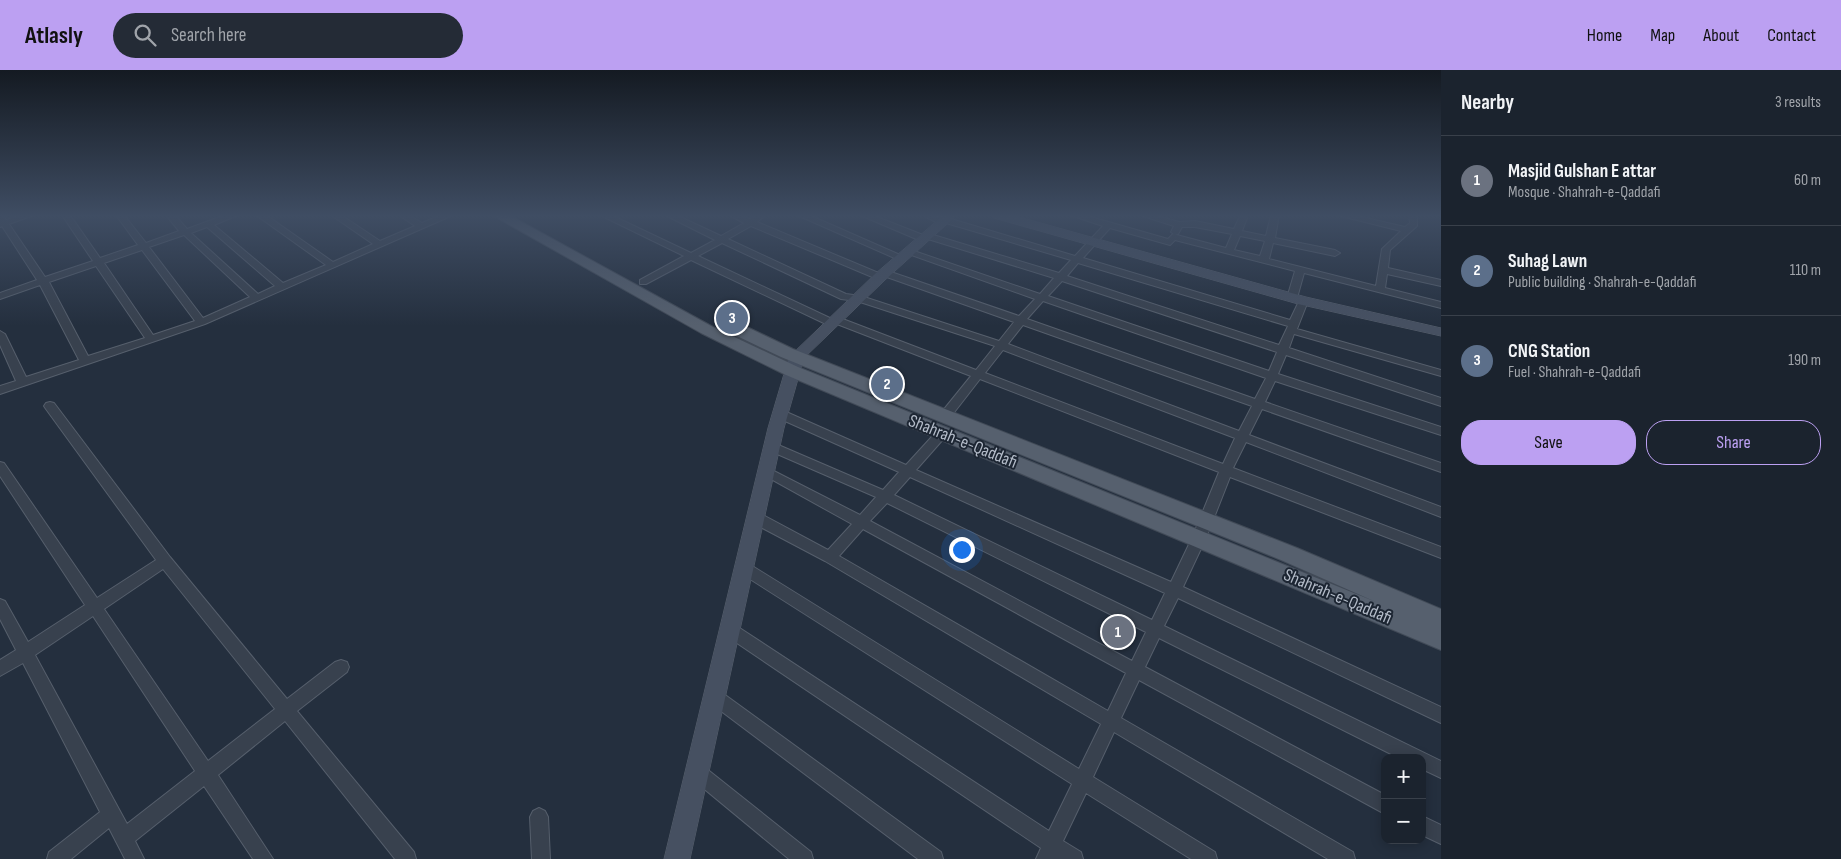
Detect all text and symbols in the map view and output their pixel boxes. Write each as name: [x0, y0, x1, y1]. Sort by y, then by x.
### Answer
search box: [113, 13, 463, 58]
text: Atlasly: [25, 21, 83, 50]
icon: search: [131, 21, 159, 49]
text: Search here: [171, 24, 246, 47]
text: Home: [1587, 25, 1622, 46]
text: Map: [1650, 25, 1675, 46]
text: About: [1703, 25, 1739, 46]
text: Contact: [1767, 25, 1816, 46]
text: Nearby: [1461, 90, 1514, 115]
text: 3 results: [1775, 93, 1821, 112]
text: Masjid Gulshan E attar: [1508, 160, 1656, 183]
text: 1: [1474, 171, 1480, 190]
text: 60 m: [1794, 171, 1821, 190]
text: Mosque · Shahrah-e-Qaddafi: [1508, 183, 1661, 202]
text: Suhag Lawn: [1508, 250, 1587, 273]
text: 2: [1473, 261, 1481, 280]
text: 110 m: [1790, 261, 1821, 280]
text: Public building · Shahrah-e-Qaddafi: [1508, 273, 1696, 292]
pin: 3: [716, 299, 748, 337]
text: CNG Station: [1508, 340, 1590, 363]
text: 3: [1473, 351, 1481, 370]
text: 190 m: [1788, 351, 1821, 370]
text: Fuel · Shahrah-e-Qaddafi: [1508, 363, 1641, 382]
pin: 2: [871, 365, 903, 403]
street label: Shahrah-e-Qaddafi: [905, 410, 1020, 473]
button: Save: [1461, 420, 1636, 465]
button: Share: [1646, 420, 1821, 465]
your location: [949, 537, 975, 563]
street label: Shahrah-e-Qaddafi: [1281, 564, 1395, 629]
pin: 1: [1102, 613, 1134, 651]
map controls: [1381, 754, 1426, 844]
button: +: [1381, 754, 1426, 799]
button: −: [1381, 799, 1426, 844]

